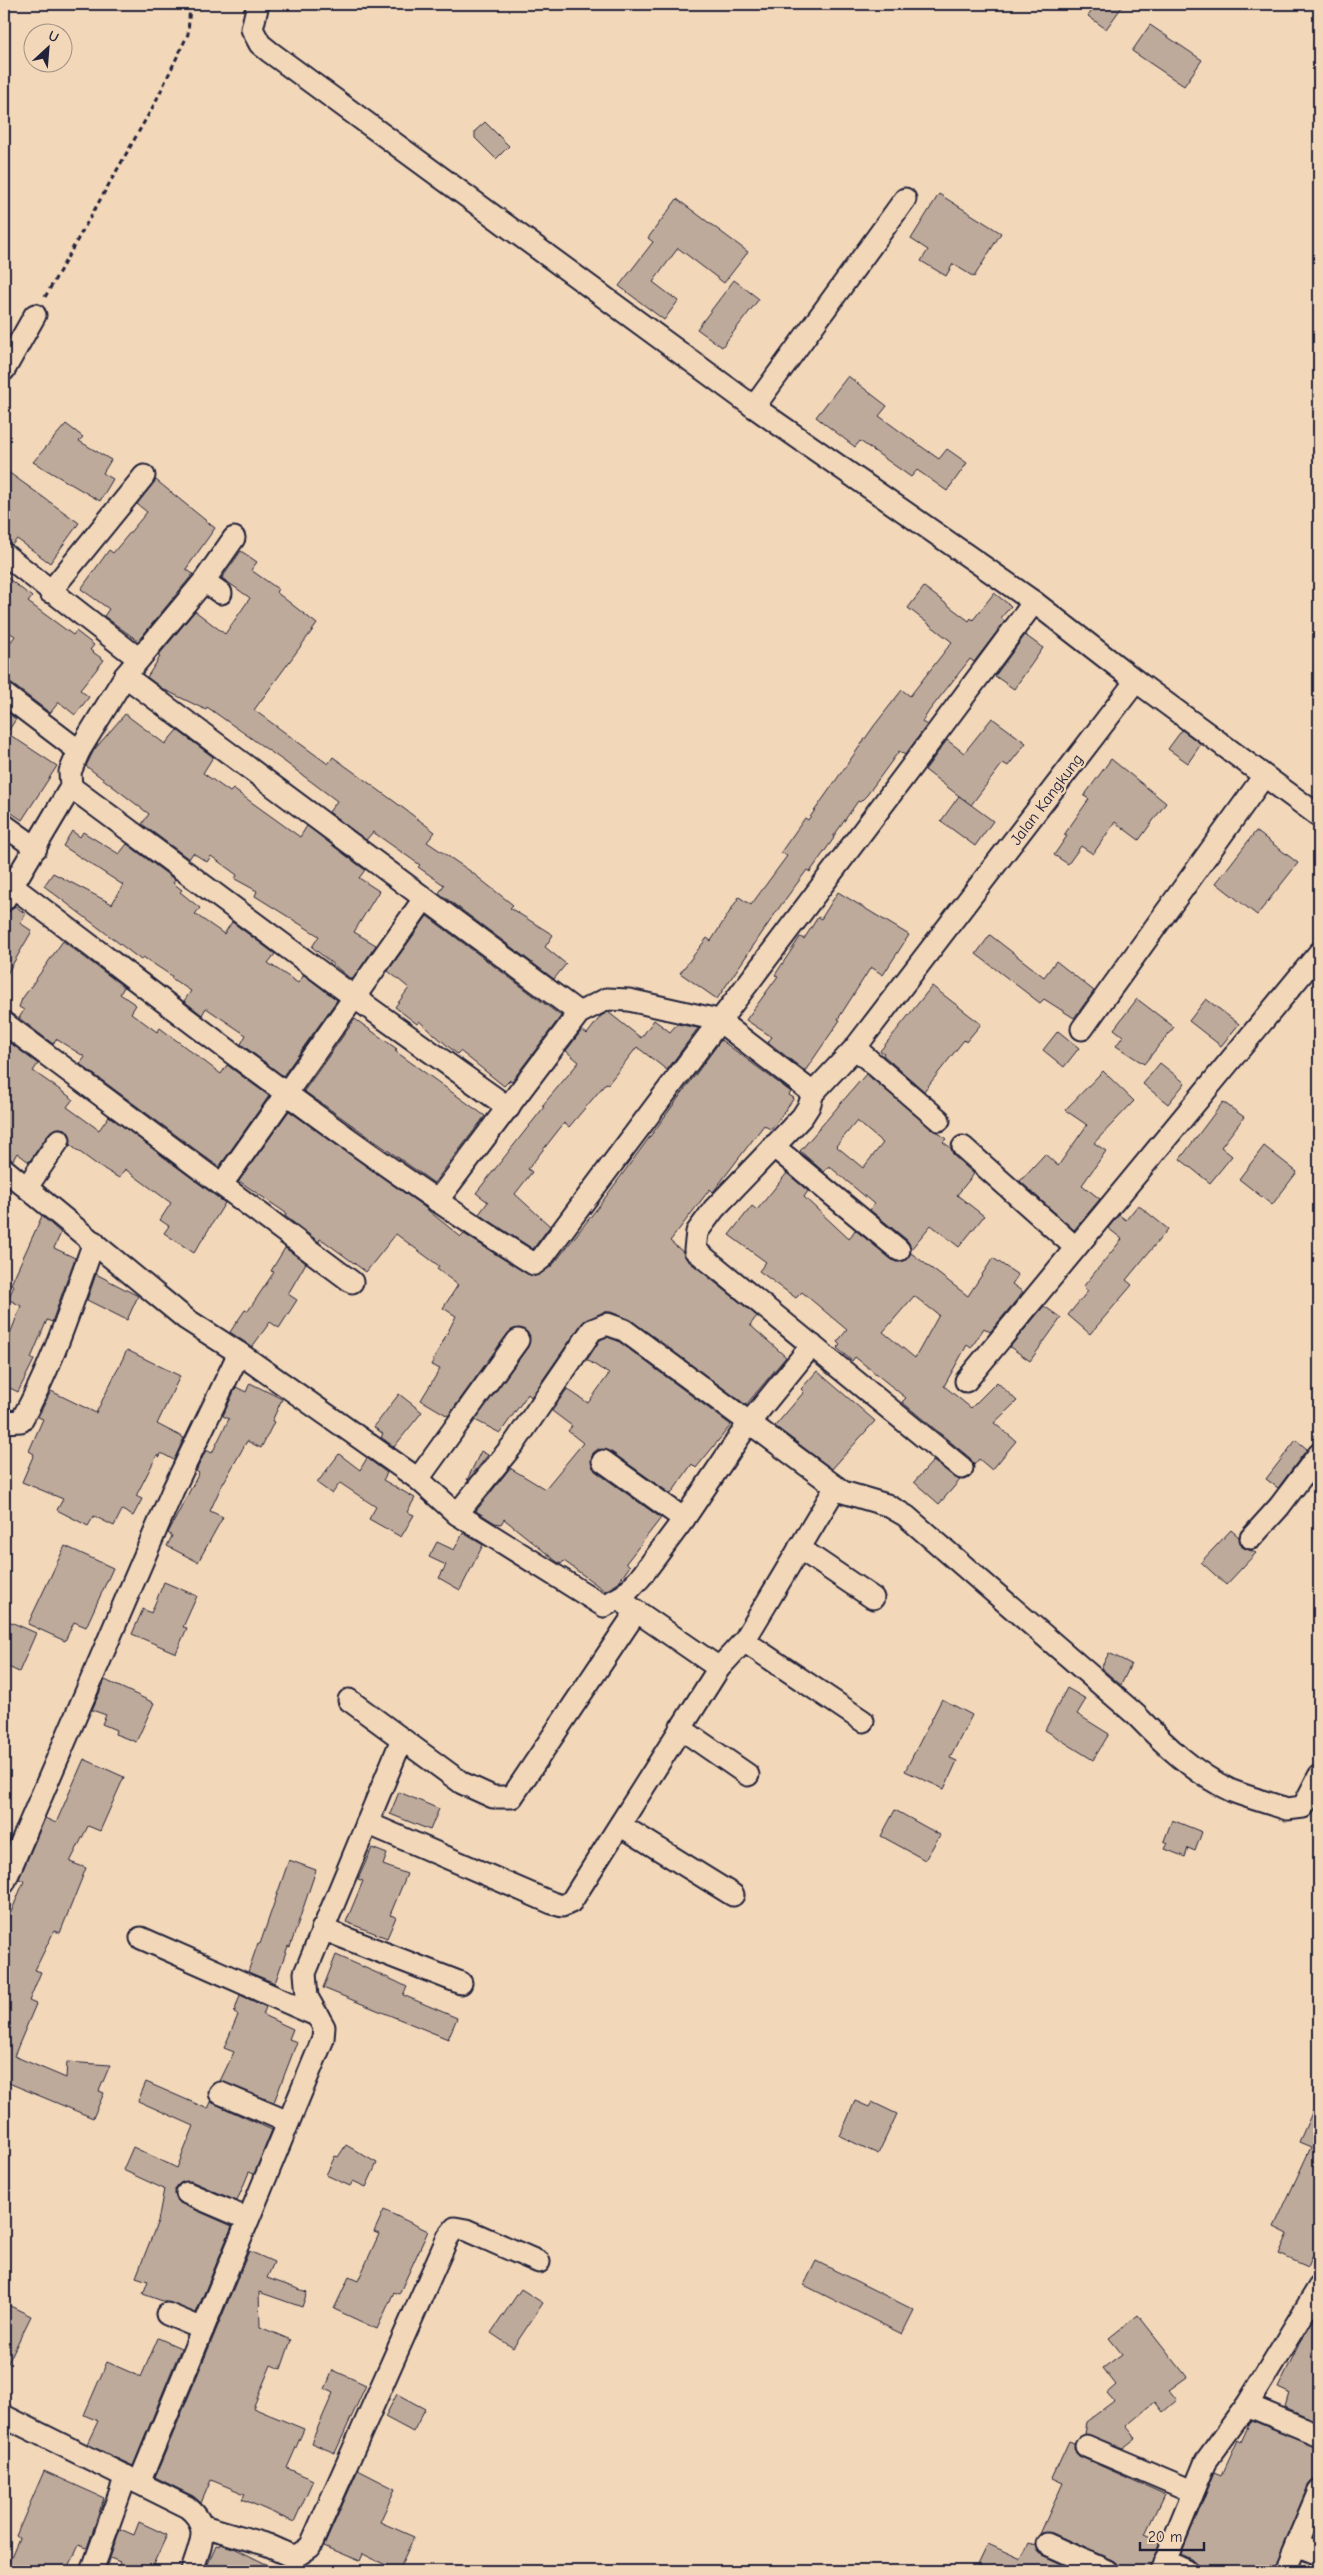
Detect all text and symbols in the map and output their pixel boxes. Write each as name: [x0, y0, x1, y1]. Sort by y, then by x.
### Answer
north arrow: [22, 22, 72, 72]
text: U: [46, 27, 61, 46]
street label: Jalan Kangkung: [1007, 751, 1087, 849]
scale bar: [1140, 2520, 1204, 2552]
text: 20 m: [1148, 2528, 1182, 2546]

